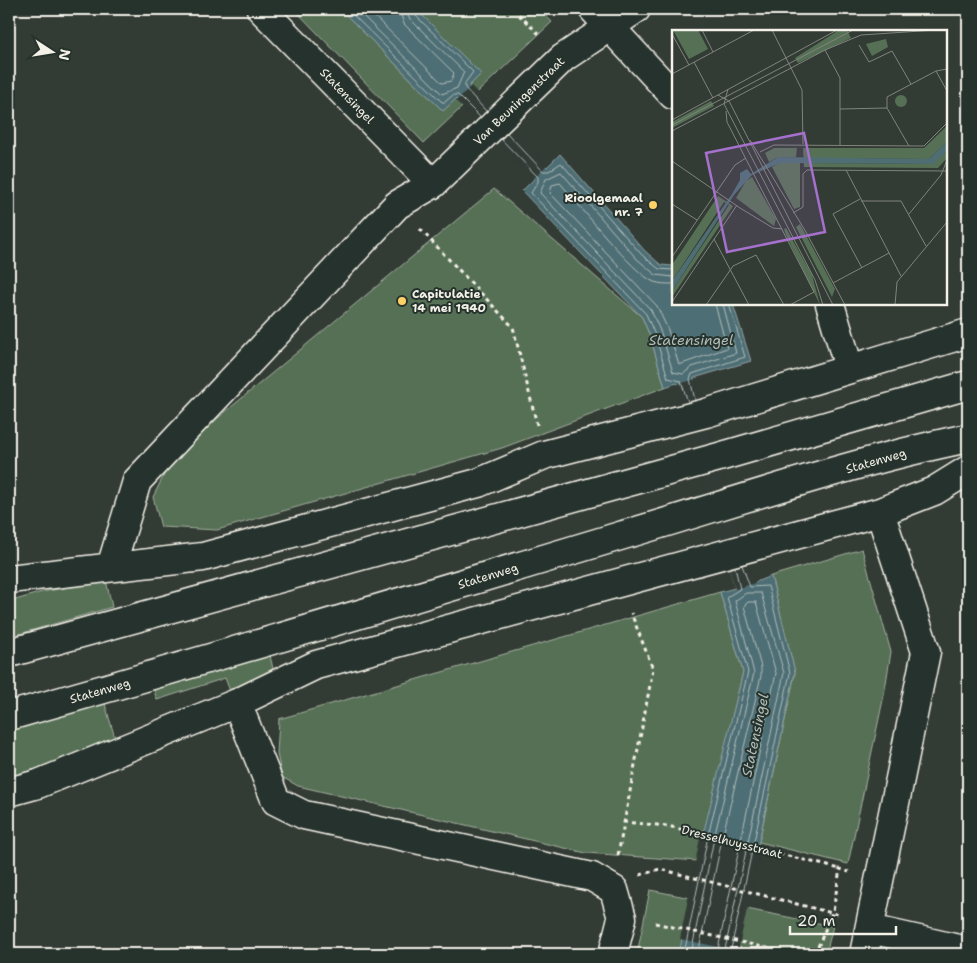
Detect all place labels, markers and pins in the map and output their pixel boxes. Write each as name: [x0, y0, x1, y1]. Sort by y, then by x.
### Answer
place label: Rioolgemaal nr. 7: [564, 190, 644, 220]
marker: Rioolgemaal nr. 7: [647, 199, 659, 211]
place label: Capitulatie 14 mei 1940: [412, 286, 486, 316]
marker: Capitulatie 14 mei 1940: [396, 295, 408, 307]

